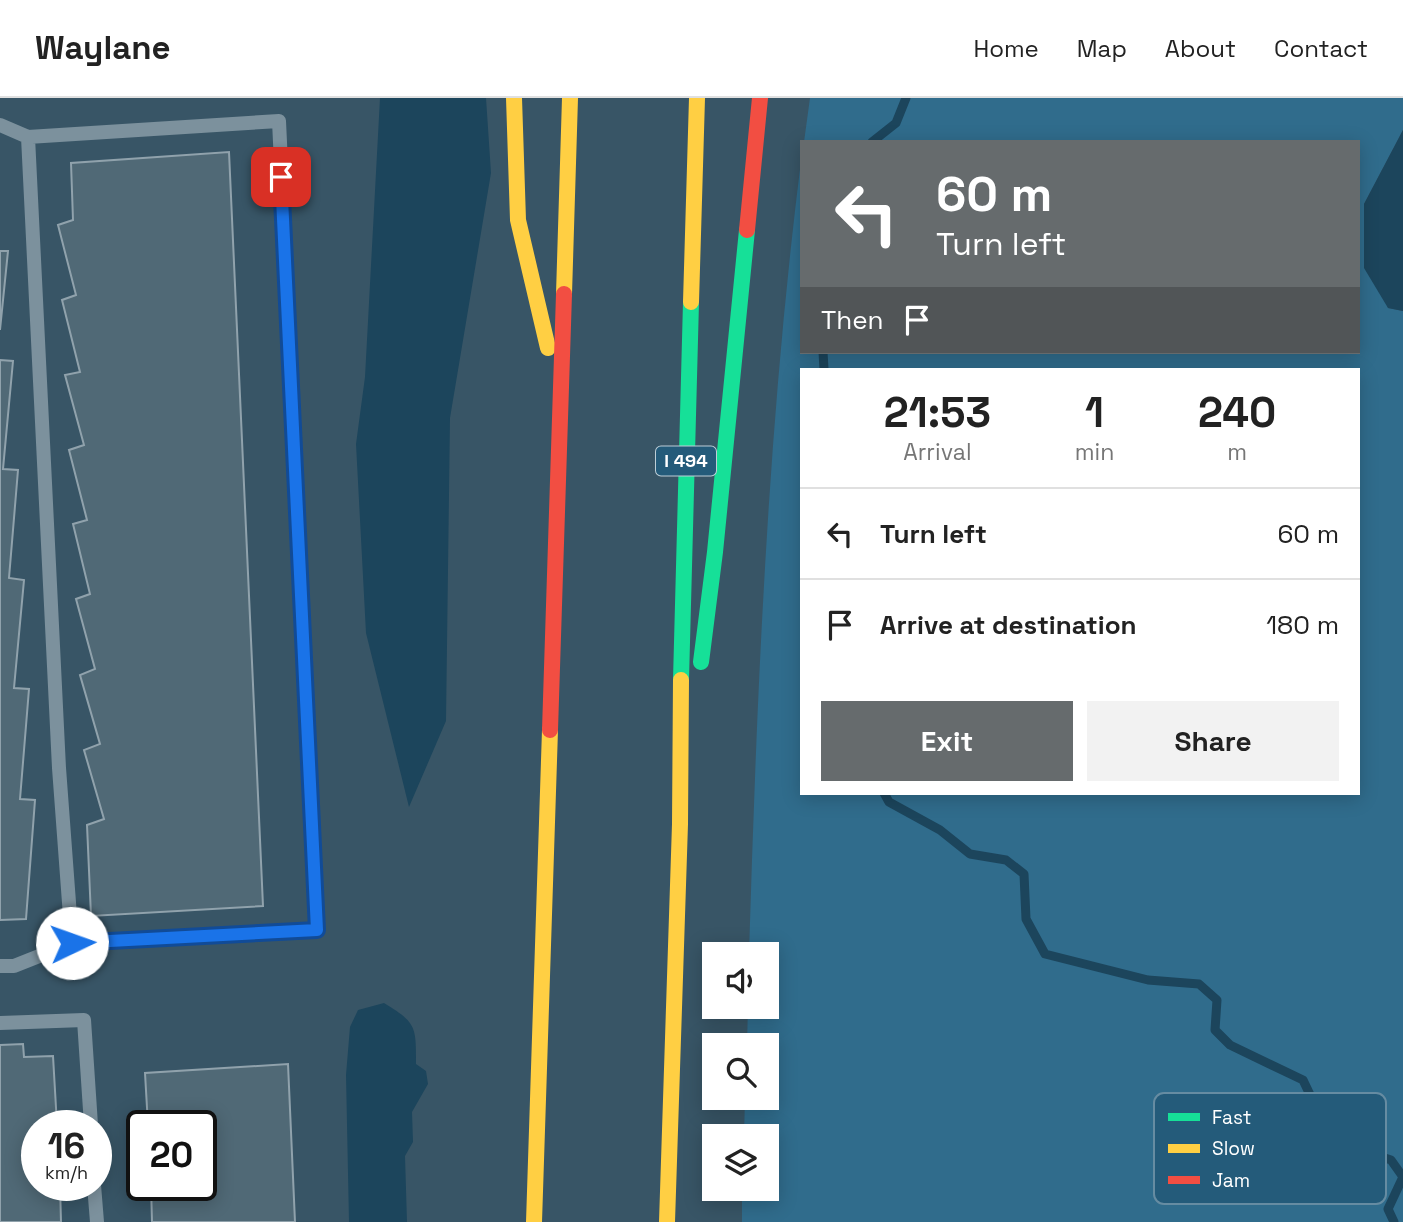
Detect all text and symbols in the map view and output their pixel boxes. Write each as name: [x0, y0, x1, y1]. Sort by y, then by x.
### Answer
text: Waylane: [35, 27, 171, 69]
text: Home: [973, 33, 1039, 64]
text: Map: [1077, 33, 1127, 64]
text: About: [1165, 33, 1236, 64]
text: Contact: [1274, 33, 1368, 64]
pin: [251, 147, 311, 207]
icon: arrive: [262, 158, 300, 196]
text: 60 m: [936, 163, 1052, 225]
icon: left: [821, 168, 912, 259]
text: Turn left: [936, 224, 1066, 264]
icon: arrive: [898, 301, 936, 339]
text: Then: [821, 303, 884, 337]
text: 21:53: [884, 386, 991, 439]
text: 1: [1085, 386, 1104, 439]
text: 240: [1198, 386, 1276, 439]
text: Arrival: [903, 437, 972, 467]
text: min: [1075, 437, 1114, 467]
text: m: [1227, 437, 1247, 467]
road number: I 494: [656, 446, 716, 475]
icon: left: [821, 515, 859, 553]
text: Turn left: [880, 517, 987, 551]
text: 60 m: [1277, 517, 1339, 551]
icon: arrive: [821, 606, 859, 644]
text: Arrive at destination: [880, 608, 1137, 642]
text: 180 m: [1266, 608, 1339, 642]
button: Exit: [821, 701, 1073, 781]
button: Share: [1087, 701, 1339, 781]
position arrow: [35, 906, 109, 980]
map controls: [702, 942, 779, 1201]
button: sound: [702, 942, 779, 1019]
button: search: [702, 1033, 779, 1110]
legend: [1154, 1093, 1386, 1204]
text: Fast: [1212, 1105, 1252, 1130]
speed limit sign: 20: [126, 1110, 217, 1201]
text: 16: [48, 1124, 85, 1168]
button: layers: [702, 1124, 779, 1201]
text: Slow: [1212, 1136, 1255, 1161]
text: km/h: [45, 1161, 88, 1184]
text: Jam: [1212, 1168, 1250, 1193]

